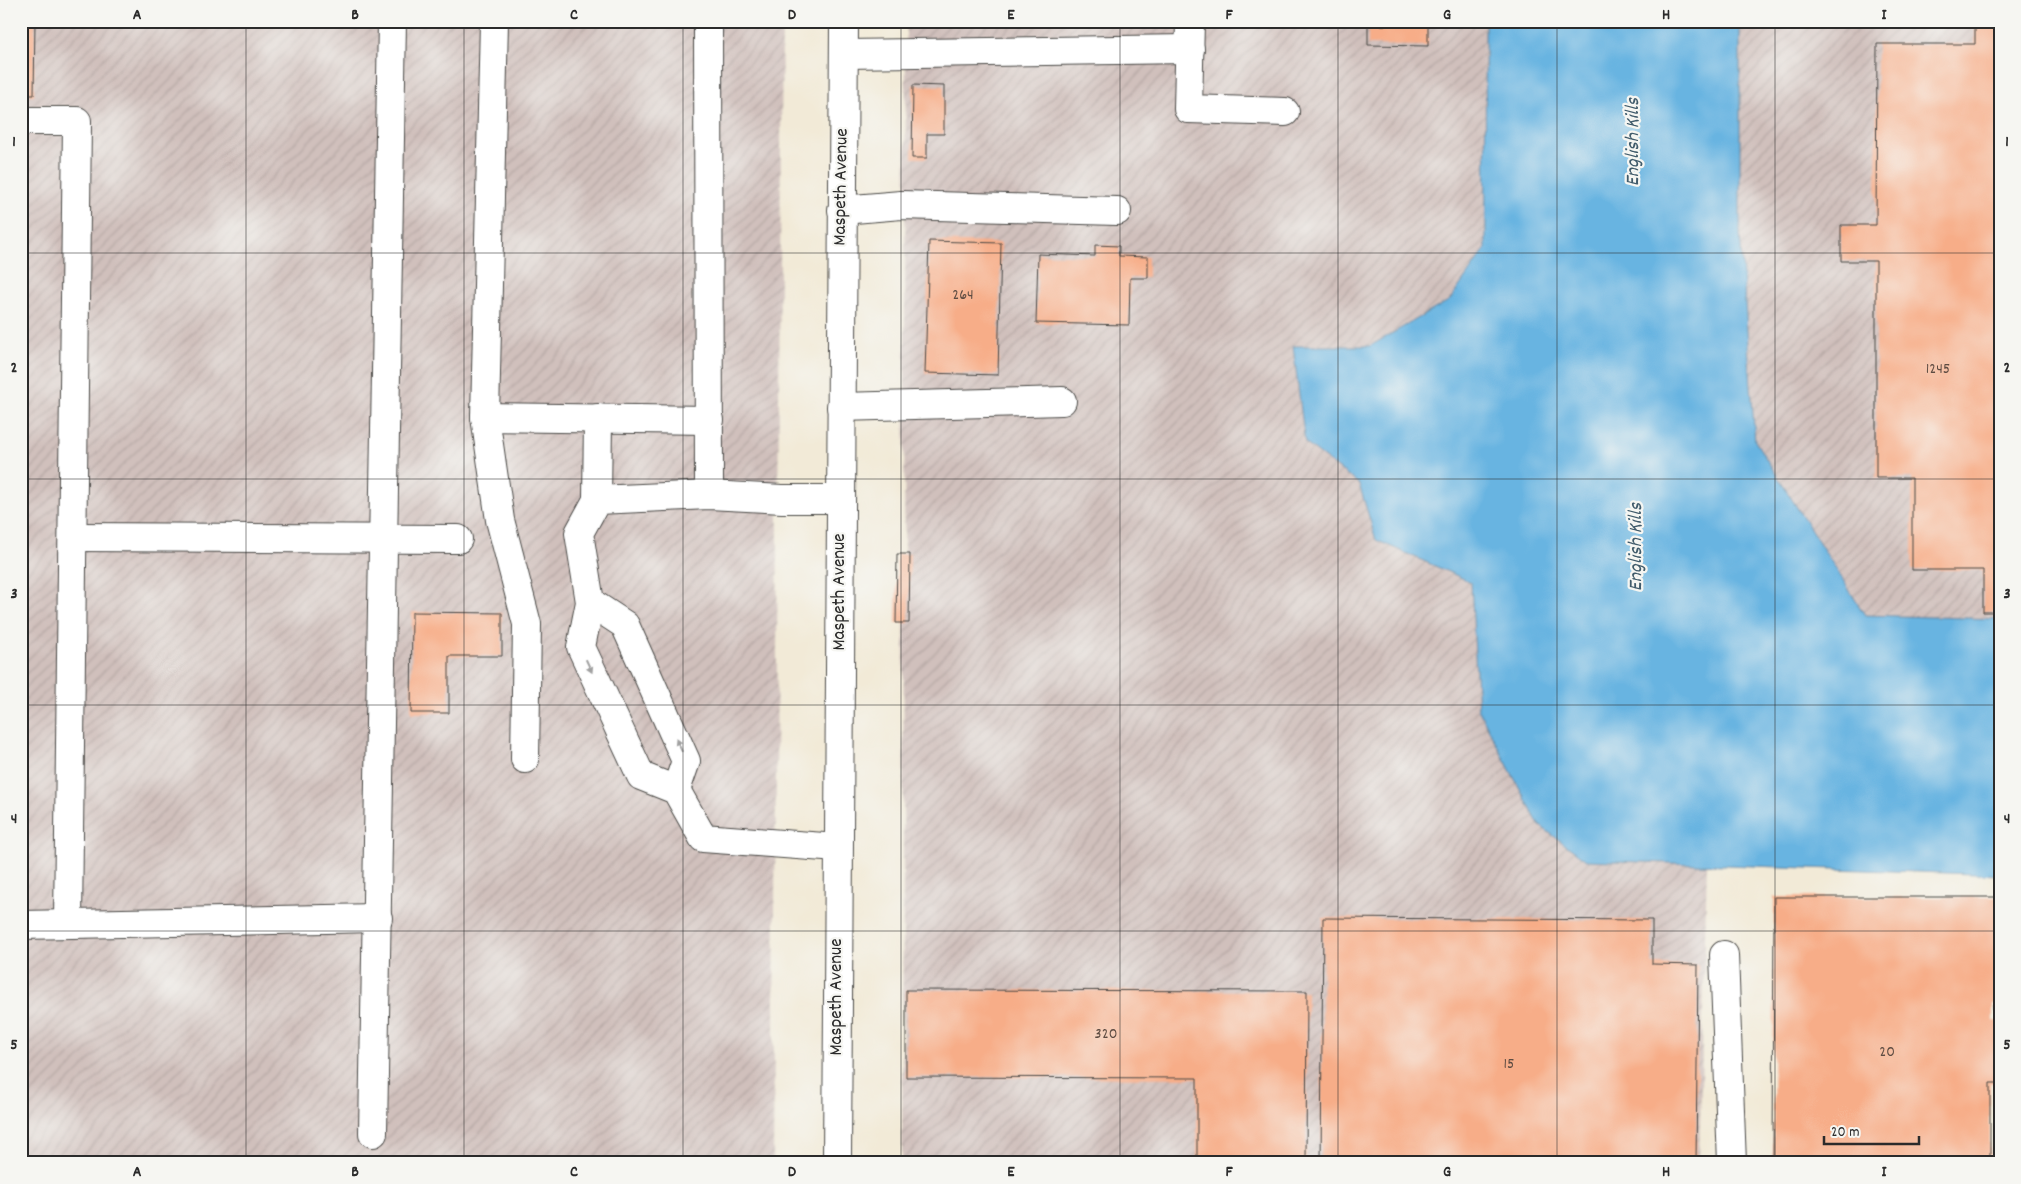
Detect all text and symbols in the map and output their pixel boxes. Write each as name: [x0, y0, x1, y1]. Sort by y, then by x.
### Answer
text: A: [133, 4, 142, 27]
text: B: [351, 4, 359, 27]
text: C: [570, 4, 578, 27]
text: D: [788, 4, 797, 27]
text: E: [1007, 4, 1015, 27]
text: F: [1225, 4, 1233, 27]
text: G: [1443, 4, 1451, 27]
text: H: [1662, 4, 1670, 27]
text: I: [1882, 4, 1888, 27]
water label: English Kills: [1620, 97, 1648, 186]
street label: Maspeth Avenue: [827, 128, 857, 246]
text: 1: [12, 131, 16, 154]
text: 1: [2005, 131, 2009, 154]
house number: 264: [952, 284, 974, 307]
text: 2: [11, 357, 18, 380]
text: 2: [2004, 357, 2011, 380]
house number: 1245: [1926, 358, 1950, 381]
water label: English Kills: [1623, 502, 1651, 591]
street label: Maspeth Avenue: [827, 533, 854, 651]
text: 3: [10, 583, 18, 606]
text: 3: [2003, 583, 2011, 606]
one-way arrow: [586, 659, 594, 673]
one-way arrow: [675, 738, 683, 752]
text: 4: [11, 808, 17, 831]
text: 4: [2004, 808, 2010, 831]
street label: Maspeth Avenue: [824, 938, 851, 1056]
house number: 320: [1095, 1023, 1117, 1046]
text: 5: [10, 1034, 18, 1057]
text: 5: [2003, 1034, 2011, 1057]
house number: 20: [1879, 1041, 1895, 1064]
house number: 15: [1504, 1053, 1514, 1076]
scale bar: [1824, 1114, 1918, 1146]
text: 20 m: [1831, 1122, 1859, 1144]
text: A: [133, 1161, 142, 1184]
text: B: [351, 1161, 359, 1184]
text: C: [570, 1161, 578, 1184]
text: D: [788, 1161, 797, 1184]
text: E: [1007, 1161, 1015, 1184]
text: F: [1225, 1161, 1233, 1184]
text: G: [1443, 1161, 1451, 1184]
text: H: [1662, 1161, 1670, 1184]
text: I: [1882, 1161, 1888, 1184]

